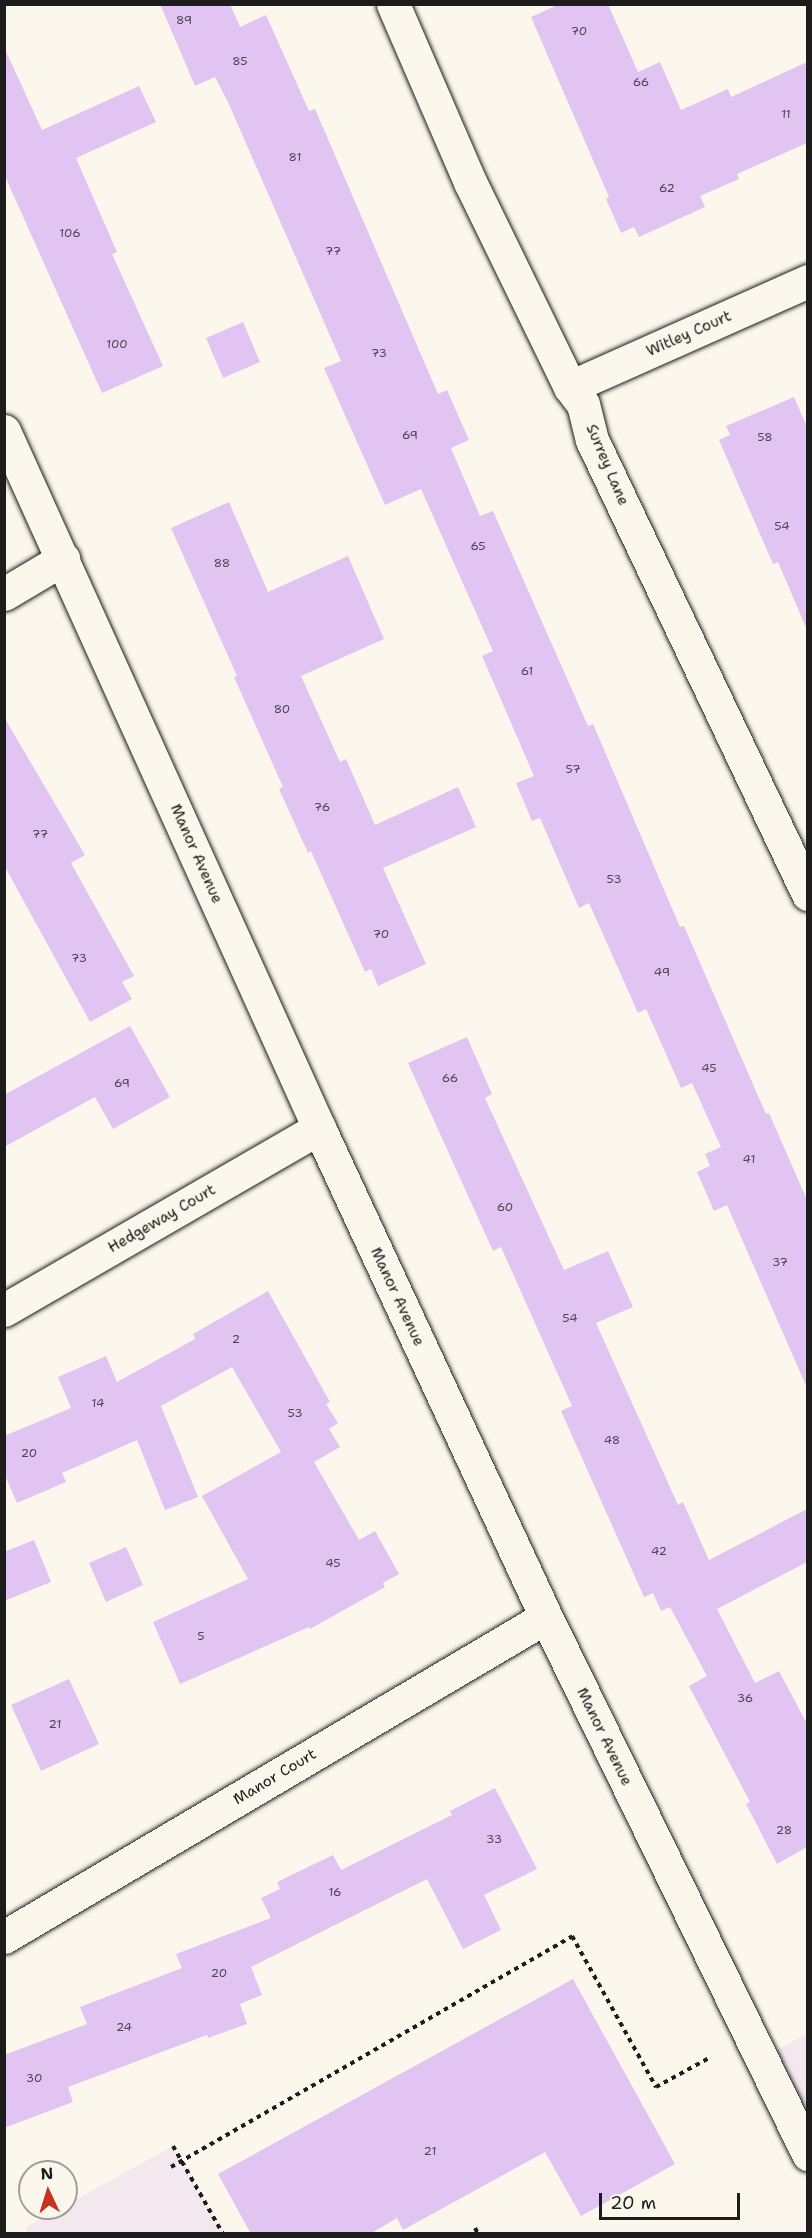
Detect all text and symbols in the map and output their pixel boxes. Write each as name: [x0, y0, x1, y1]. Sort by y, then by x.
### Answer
house number: 89: [176, 14, 192, 28]
house number: 70: [571, 25, 587, 39]
house number: 85: [232, 55, 248, 69]
house number: 66: [633, 76, 649, 90]
house number: 11: [781, 108, 791, 122]
house number: 81: [289, 151, 301, 165]
house number: 62: [659, 182, 675, 196]
house number: 106: [59, 227, 81, 241]
house number: 77: [325, 245, 341, 259]
street label: Witley Court: [644, 307, 734, 361]
house number: 100: [106, 338, 128, 352]
house number: 73: [371, 347, 387, 361]
street label: Surrey Lane: [582, 422, 632, 508]
house number: 69: [402, 429, 418, 443]
house number: 58: [757, 431, 773, 445]
house number: 54: [774, 520, 790, 534]
house number: 65: [470, 540, 486, 554]
house number: 88: [214, 557, 230, 571]
house number: 61: [521, 665, 533, 679]
house number: 80: [274, 703, 290, 717]
house number: 57: [565, 763, 581, 777]
house number: 76: [314, 801, 330, 815]
street label: Manor Avenue: [166, 802, 226, 906]
house number: 77: [32, 828, 48, 842]
house number: 53: [606, 873, 622, 887]
house number: 70: [373, 928, 389, 942]
house number: 73: [71, 952, 87, 966]
house number: 49: [654, 966, 670, 980]
house number: 45: [701, 1062, 717, 1076]
house number: 66: [442, 1072, 458, 1086]
house number: 69: [114, 1077, 130, 1091]
house number: 41: [743, 1153, 755, 1167]
street label: Hedgeway Court: [105, 1181, 219, 1257]
house number: 60: [497, 1201, 513, 1215]
street label: Manor Avenue: [366, 1245, 428, 1349]
house number: 37: [772, 1256, 788, 1270]
house number: 54: [562, 1312, 578, 1326]
house number: 2: [232, 1333, 240, 1347]
house number: 14: [92, 1397, 104, 1411]
house number: 53: [287, 1407, 303, 1421]
house number: 48: [604, 1434, 620, 1448]
house number: 20: [21, 1447, 37, 1461]
house number: 42: [651, 1545, 667, 1559]
house number: 45: [325, 1557, 341, 1571]
house number: 5: [197, 1630, 205, 1644]
street label: Manor Avenue: [572, 1685, 636, 1789]
house number: 36: [737, 1692, 753, 1706]
house number: 21: [49, 1718, 61, 1732]
street label: Manor Court: [230, 1745, 320, 1809]
house number: 28: [776, 1824, 792, 1838]
house number: 33: [486, 1833, 502, 1847]
house number: 16: [328, 1886, 342, 1900]
house number: 20: [211, 1967, 227, 1981]
house number: 24: [116, 2021, 132, 2035]
house number: 30: [26, 2072, 42, 2086]
house number: 21: [424, 2145, 436, 2159]
north arrow: [18, 2160, 78, 2220]
text: N: [40, 2163, 54, 2184]
scale bar: [602, 2181, 743, 2219]
text: 20 m: [610, 2191, 656, 2215]

